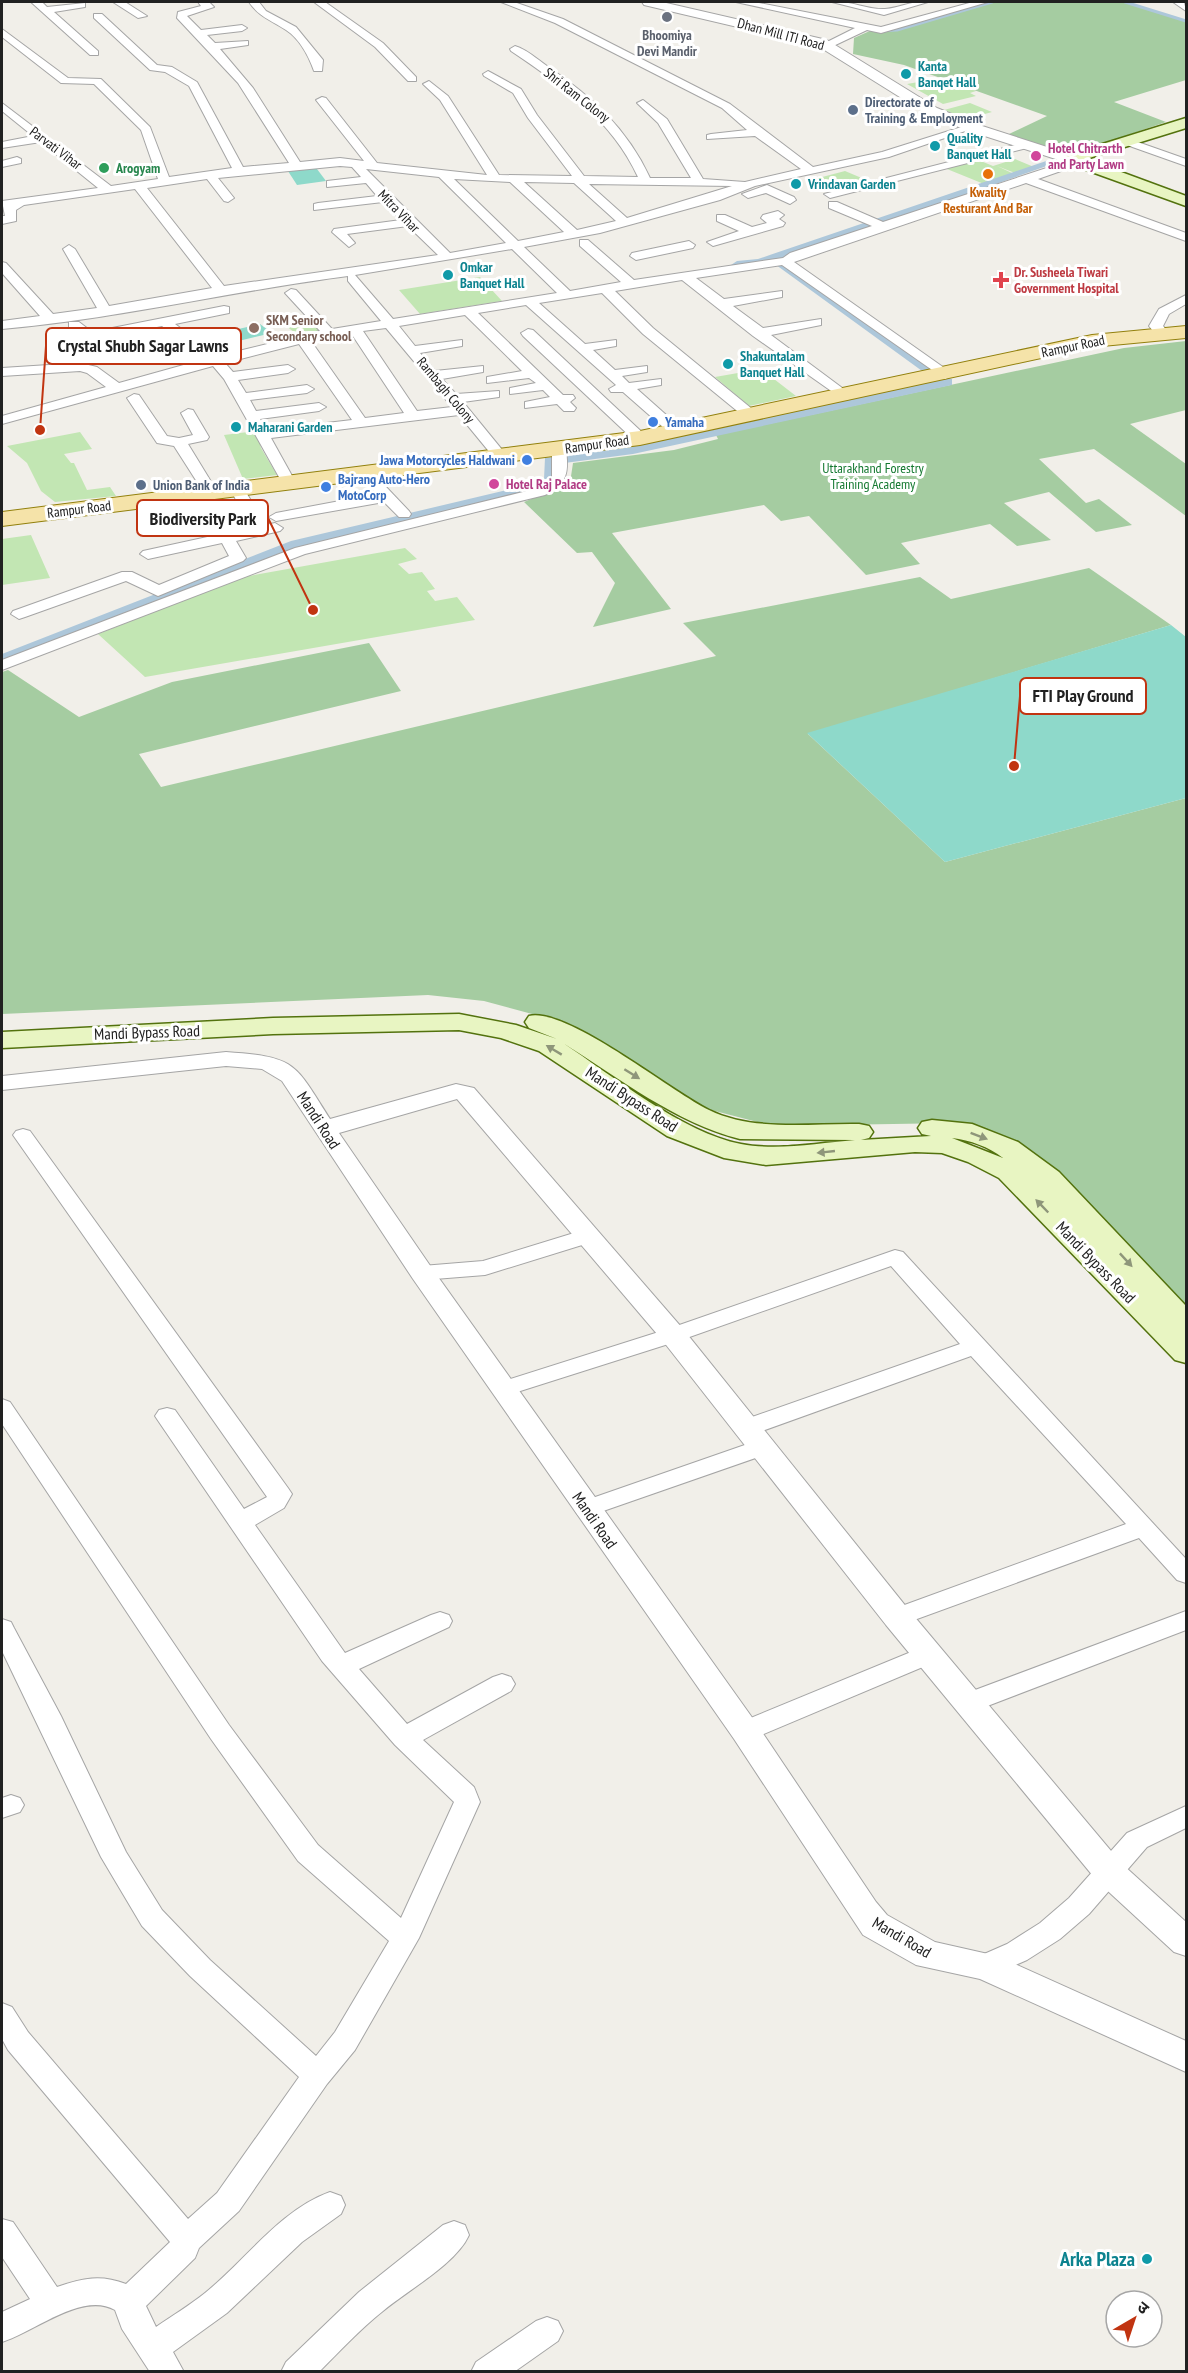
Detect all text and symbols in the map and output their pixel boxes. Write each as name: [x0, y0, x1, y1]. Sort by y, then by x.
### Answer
marker: Bhoomiya Devi Mandir: [660, 10, 674, 24]
street label: Dhan Mill ITI Road: [736, 14, 826, 54]
place label: Bhoomiya Devi Mandir: [637, 26, 698, 60]
place label: Kanta Banqet Hall: [918, 57, 977, 91]
street label: Shri Ram Colony: [540, 64, 614, 127]
marker: Kanta Banqet Hall: [899, 67, 913, 81]
place label: Directorate of Training & Employment: [865, 93, 983, 127]
marker: Directorate of Training & Employment: [846, 103, 860, 117]
street label: Parvati Vihar: [26, 122, 86, 174]
place label: Quality Banquet Hall: [947, 129, 1012, 163]
marker: Quality Banquet Hall: [928, 139, 942, 153]
place label: Hotel Chitrarth and Party Lawn: [1048, 139, 1124, 173]
marker: Hotel Chitrarth and Party Lawn: [1029, 149, 1043, 163]
place label: Arogyam: [115, 159, 160, 177]
marker: Arogyam: [97, 161, 111, 175]
marker: Kwality Resturant And Bar: [981, 167, 995, 181]
place label: Vrindavan Garden: [807, 175, 896, 193]
marker: Vrindavan Garden: [789, 177, 803, 191]
place label: Kwality Resturant And Bar: [943, 183, 1034, 217]
street label: Mitra Vihar: [374, 186, 424, 236]
place label: Omkar Banquet Hall: [460, 258, 525, 292]
place label: Dr. Susheela Tiwari Government Hospital: [1014, 263, 1119, 297]
marker: Omkar Banquet Hall: [441, 268, 455, 282]
marker: Dr. Susheela Tiwari Government Hospital: [992, 271, 1010, 289]
place label: SKM Senior Secondary school: [266, 311, 352, 345]
marker: SKM Senior Secondary school: [247, 321, 261, 335]
callout: Crystal Shubh Sagar Lawns: [46, 328, 241, 364]
street label: Rampur Road: [1040, 331, 1106, 361]
text: Crystal Shubh Sagar Lawns: [57, 334, 229, 357]
place label: Shakuntalam Banquet Hall: [740, 347, 805, 381]
street label: Rambagh Colony: [413, 353, 479, 427]
marker: Shakuntalam Banquet Hall: [721, 357, 735, 371]
place label: Yamaha: [664, 413, 704, 431]
marker: Yamaha: [646, 415, 660, 429]
place label: Maharani Garden: [248, 418, 333, 436]
marker: Maharani Garden: [229, 420, 243, 434]
street label: Rampur Road: [564, 431, 630, 457]
place label: Jawa Motorcycles Haldwani: [379, 451, 515, 469]
marker: Jawa Motorcycles Haldwani: [520, 453, 534, 467]
park label: Uttarakhand Forestry Training Academy: [822, 459, 924, 493]
place label: Bajrang Auto-Hero MotoCorp: [338, 470, 430, 504]
place label: Hotel Raj Palace: [506, 475, 587, 493]
place label: Union Bank of India: [153, 476, 250, 494]
marker: Hotel Raj Palace: [487, 477, 501, 491]
marker: Union Bank of India: [134, 478, 148, 492]
marker: Bajrang Auto-Hero MotoCorp: [319, 480, 333, 494]
street label: Rampur Road: [46, 496, 112, 522]
callout: Biodiversity Park: [137, 500, 268, 536]
text: Biodiversity Park: [150, 507, 257, 530]
callout: FTI Play Ground: [1020, 678, 1146, 714]
text: FTI Play Ground: [1032, 684, 1134, 707]
street label: Mandi Bypass Road: [94, 1020, 200, 1044]
one-way arrow: [546, 1044, 562, 1055]
street label: Mandi Bypass Road: [582, 1062, 682, 1136]
one-way arrow: [623, 1068, 640, 1079]
street label: Mandi Road: [293, 1087, 345, 1153]
one-way arrow: [970, 1131, 988, 1141]
one-way arrow: [816, 1147, 835, 1157]
one-way arrow: [1035, 1199, 1049, 1214]
street label: Mandi Bypass Road: [1052, 1217, 1140, 1307]
one-way arrow: [1119, 1253, 1133, 1268]
street label: Mandi Road: [568, 1488, 622, 1552]
street label: Mandi Road: [869, 1912, 935, 1962]
place label: Arka Plaza: [1059, 2246, 1135, 2272]
marker: Arka Plaza: [1140, 2252, 1154, 2266]
north arrow: [1104, 2289, 1164, 2349]
text: उ: [1134, 2297, 1154, 2318]

